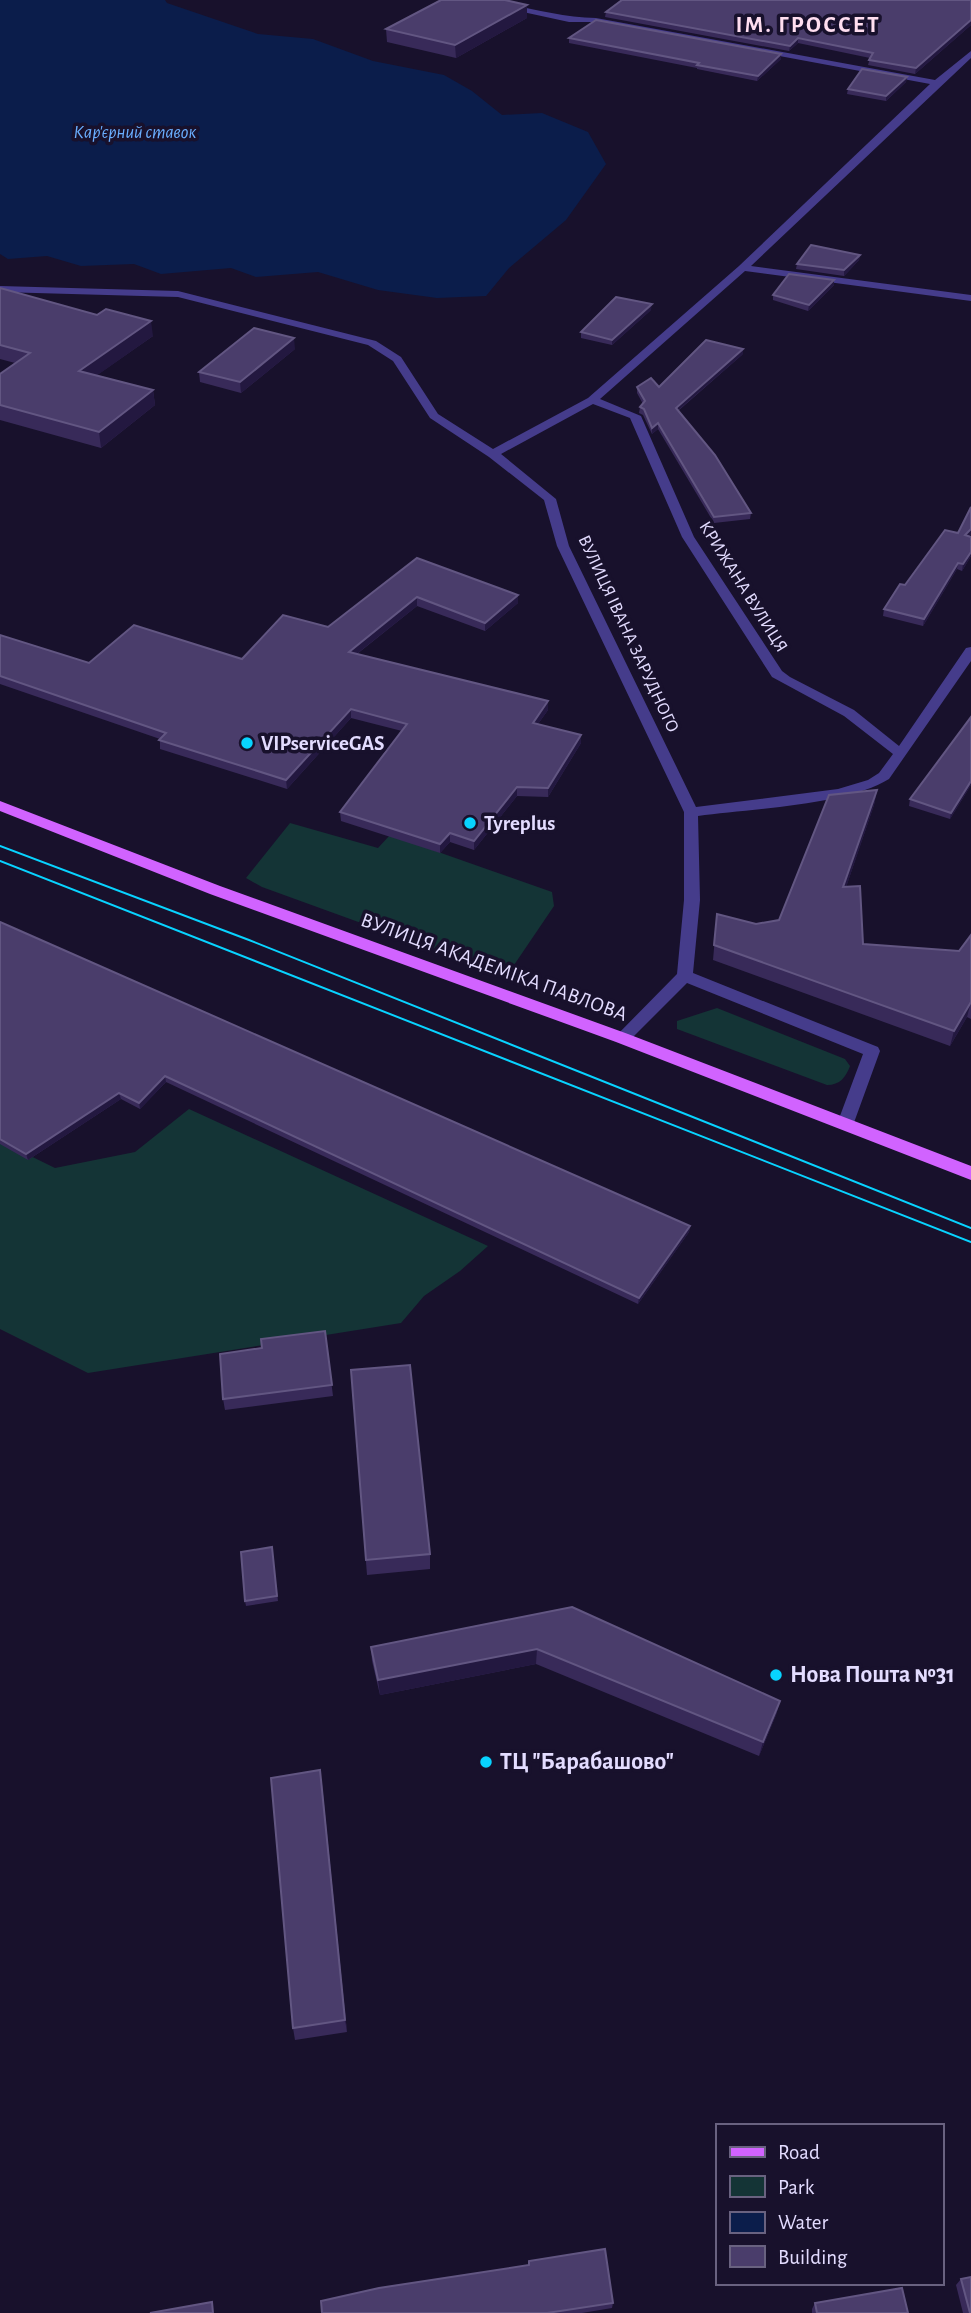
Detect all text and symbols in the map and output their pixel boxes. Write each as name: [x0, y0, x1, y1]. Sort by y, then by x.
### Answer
district label: ІМ. ГРОССЕТ: [735, 14, 881, 37]
water label: Кар'єрний ставок: [74, 123, 197, 142]
street label: КРИЖАНА ВУЛИЦЯ: [695, 518, 791, 656]
street label: ВУЛИЦЯ ІВАНА ЗАРУДНОГО: [574, 532, 682, 736]
place label: VIPserviceGAS: [261, 733, 384, 754]
marker: VIPserviceGAS: [239, 735, 255, 751]
place label: Tyreplus: [484, 813, 555, 834]
marker: Tyreplus: [462, 815, 478, 831]
street label: ВУЛИЦЯ АКАДЕМІКА ПАВЛОВА: [358, 909, 630, 1025]
place label: Нова Пошта №31: [790, 1663, 955, 1687]
marker: Нова Пошта №31: [768, 1667, 784, 1683]
place label: ТЦ "Барабашово": [500, 1750, 674, 1774]
marker: ТЦ "Барабашово": [478, 1754, 494, 1770]
legend: [716, 2124, 943, 2285]
text: Road: [778, 2142, 820, 2163]
text: Park: [778, 2177, 815, 2198]
text: Water: [778, 2212, 828, 2233]
text: Building: [778, 2247, 848, 2268]

